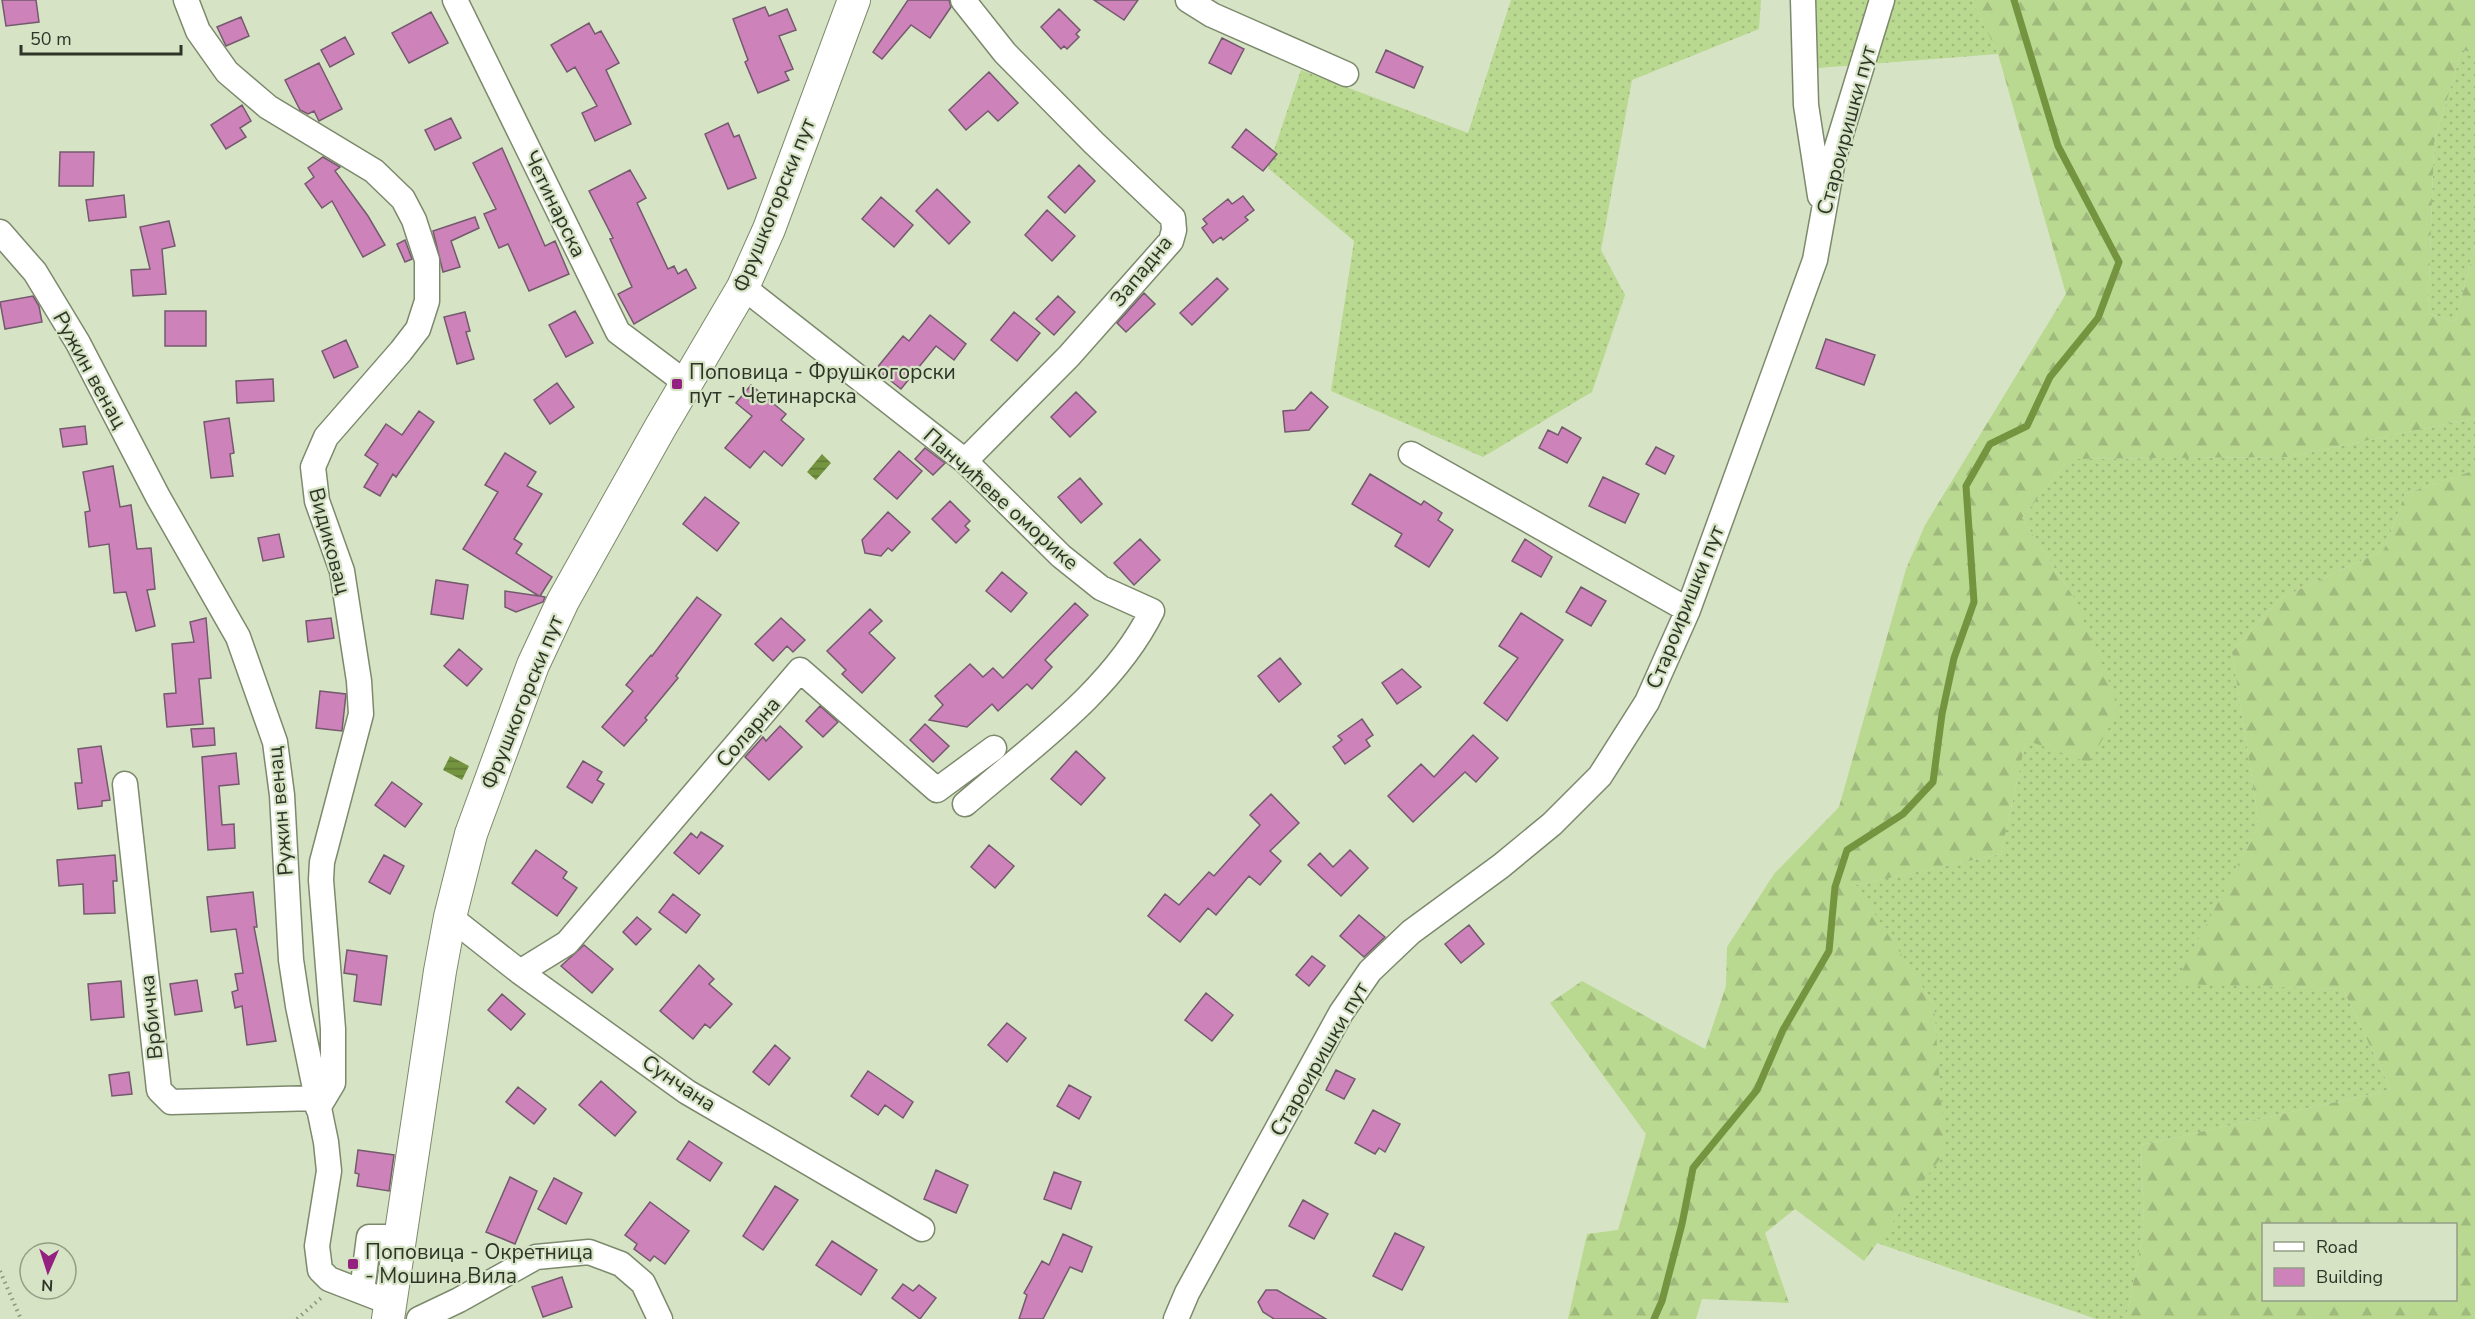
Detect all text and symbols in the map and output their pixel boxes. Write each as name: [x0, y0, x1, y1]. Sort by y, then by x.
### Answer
scale bar: [21, 18, 182, 56]
text: 50 m: [30, 27, 72, 51]
street label: Староиришки пут: [1810, 42, 1882, 218]
street label: Фрушкогорски пут: [726, 113, 822, 296]
street label: Четинарска: [517, 146, 593, 262]
street label: Западна: [1104, 229, 1178, 313]
street label: Ружин венац: [46, 306, 134, 434]
place label: Поповица - Фрушкогорски пут - Четинарска: [689, 358, 956, 410]
marker: Поповица - Фрушкогорски пут - Четинарска: [670, 377, 684, 391]
street label: Панчићеве оморике: [917, 422, 1085, 576]
street label: Видиковац: [302, 485, 358, 597]
street label: Староиришки пут: [1639, 520, 1731, 693]
street label: Фрушкогорски пут: [474, 610, 570, 793]
street label: Соларна: [710, 691, 786, 773]
street label: Ружин венац: [260, 745, 300, 877]
street label: Врбичка: [133, 973, 169, 1061]
street label: Староиришки пут: [1263, 976, 1375, 1141]
street label: Сунчана: [636, 1048, 722, 1118]
legend: [2262, 1223, 2457, 1301]
text: Road: [2316, 1235, 2358, 1259]
place label: Поповица - Окретница - Мошина Вила: [365, 1238, 593, 1290]
north arrow: [18, 1241, 78, 1301]
marker: Поповица - Окретница - Мошина Вила: [346, 1257, 360, 1271]
text: Building: [2316, 1265, 2383, 1289]
text: N: [41, 1274, 54, 1296]

